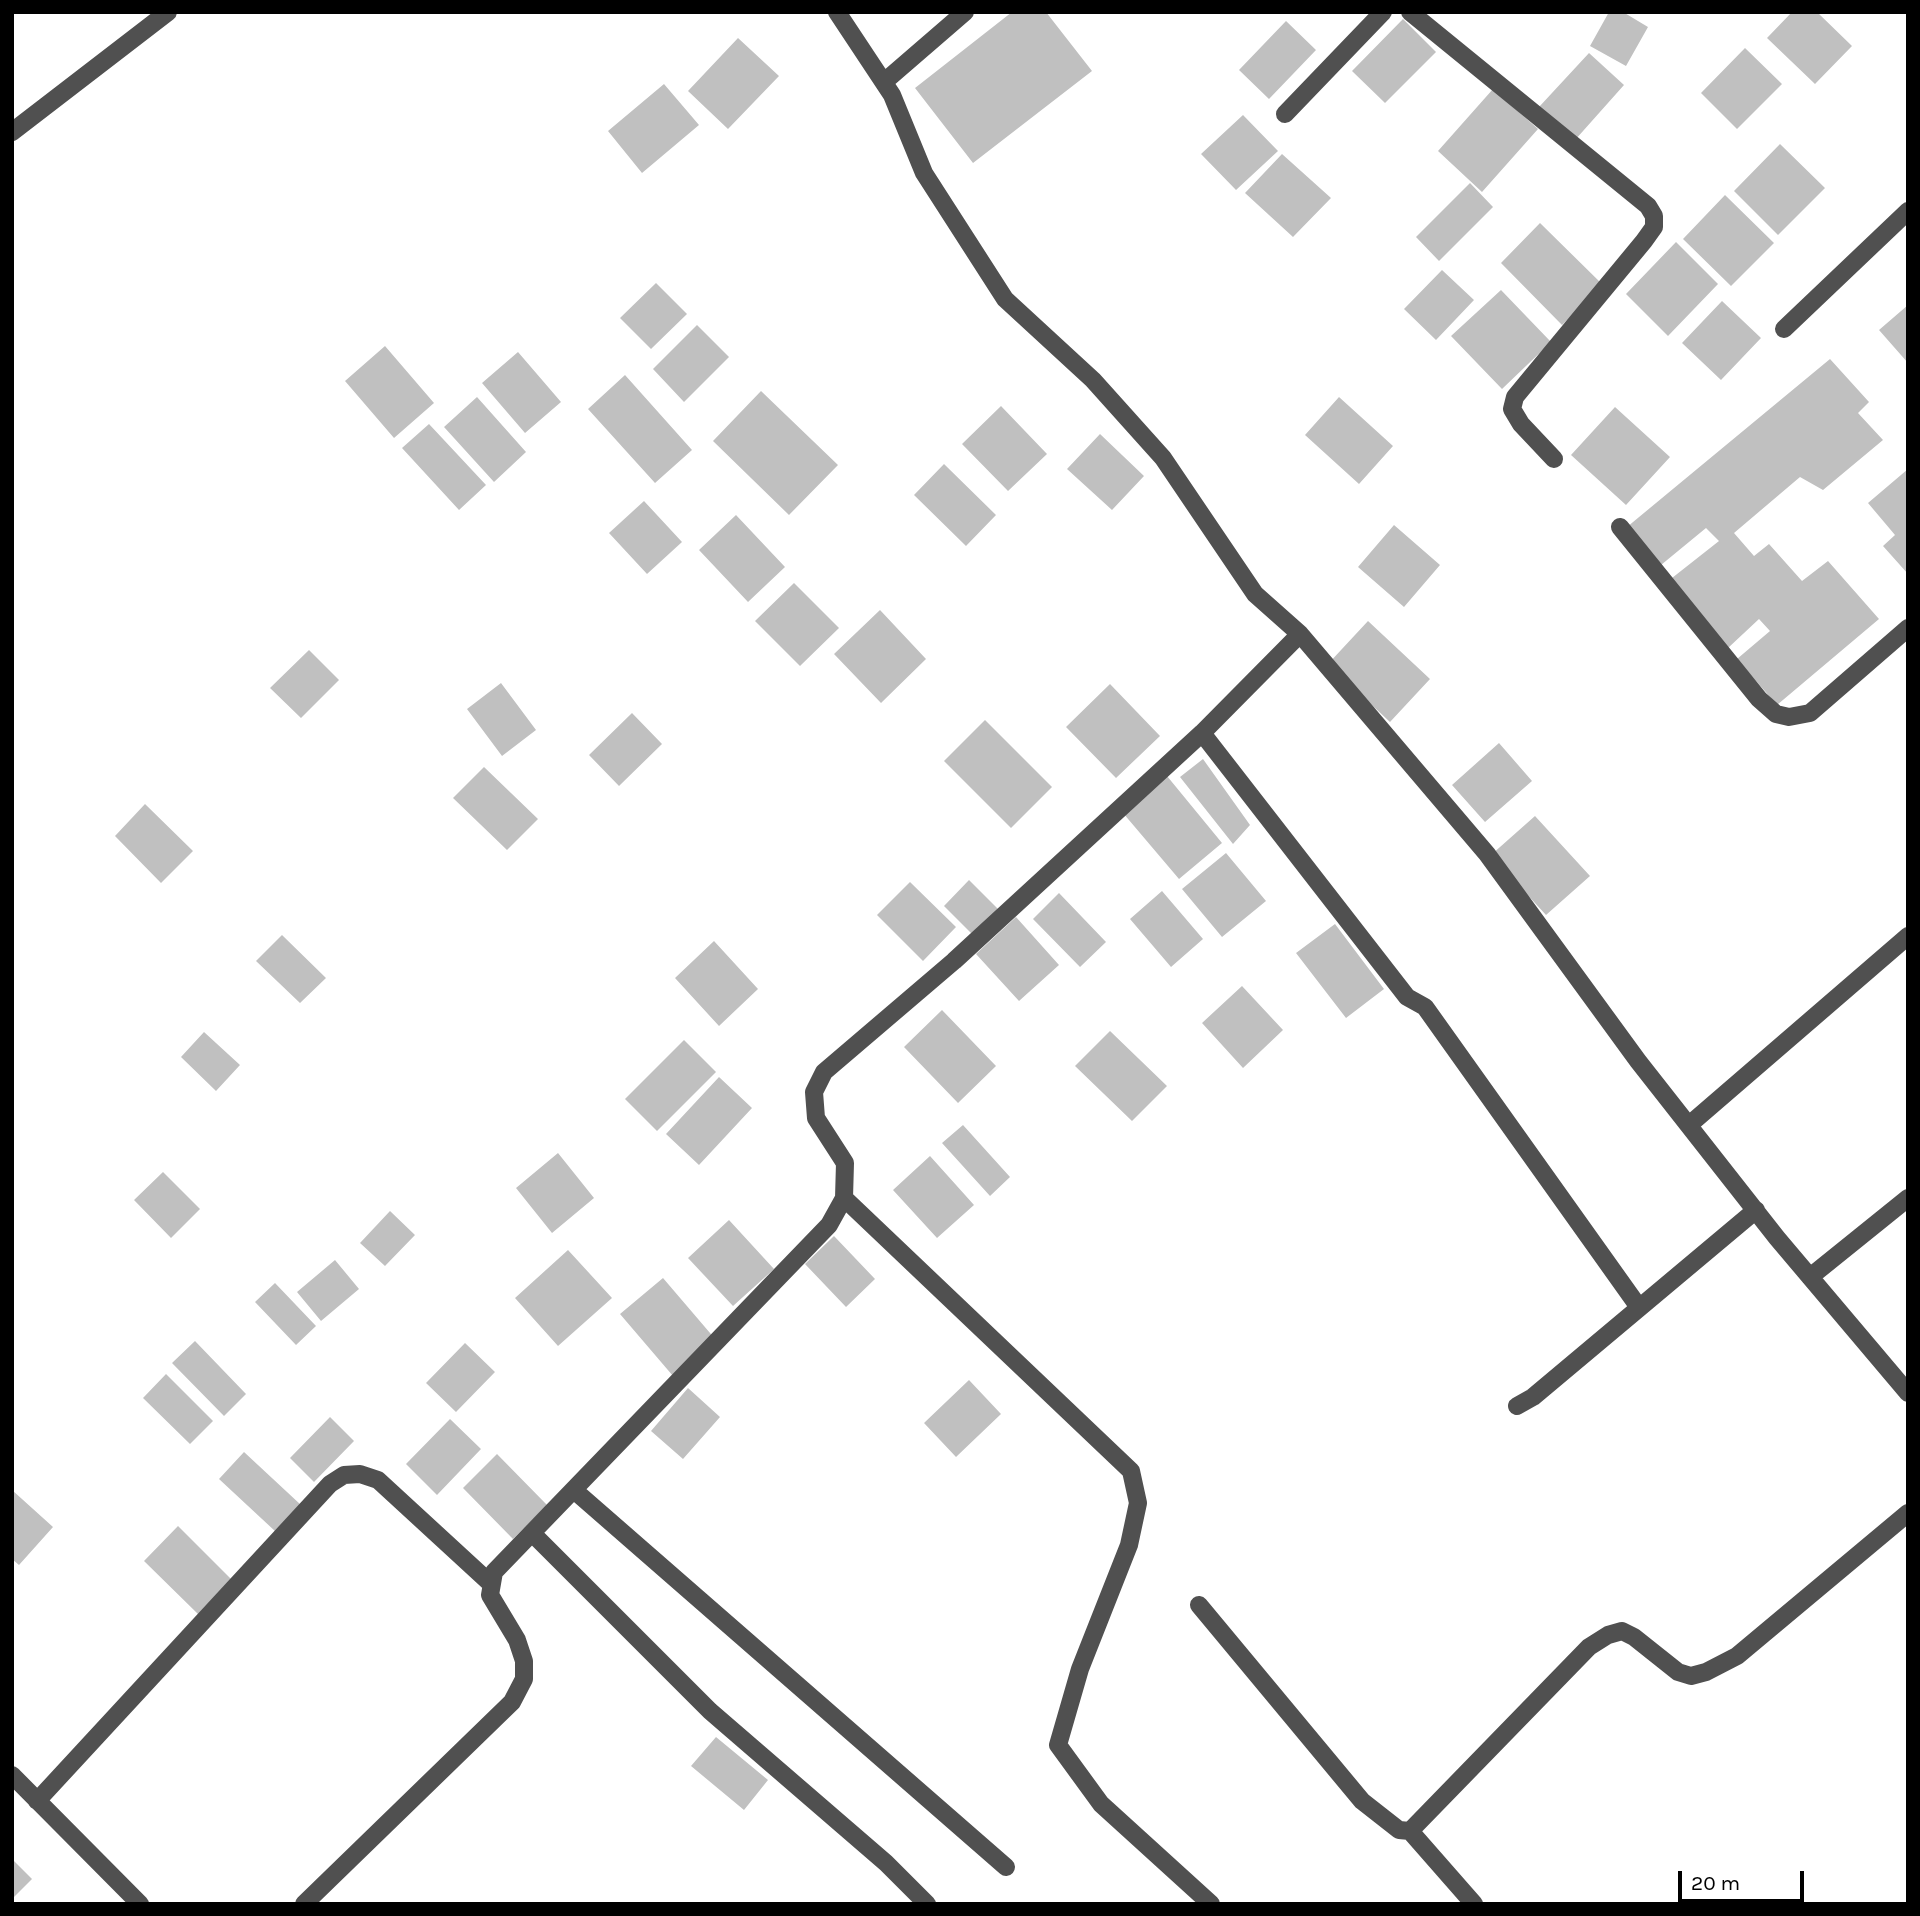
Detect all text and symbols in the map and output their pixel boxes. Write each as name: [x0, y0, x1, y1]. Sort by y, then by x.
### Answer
scale bar: [1682, 1856, 1808, 1900]
text: 20 m: [1691, 1871, 1740, 1895]

